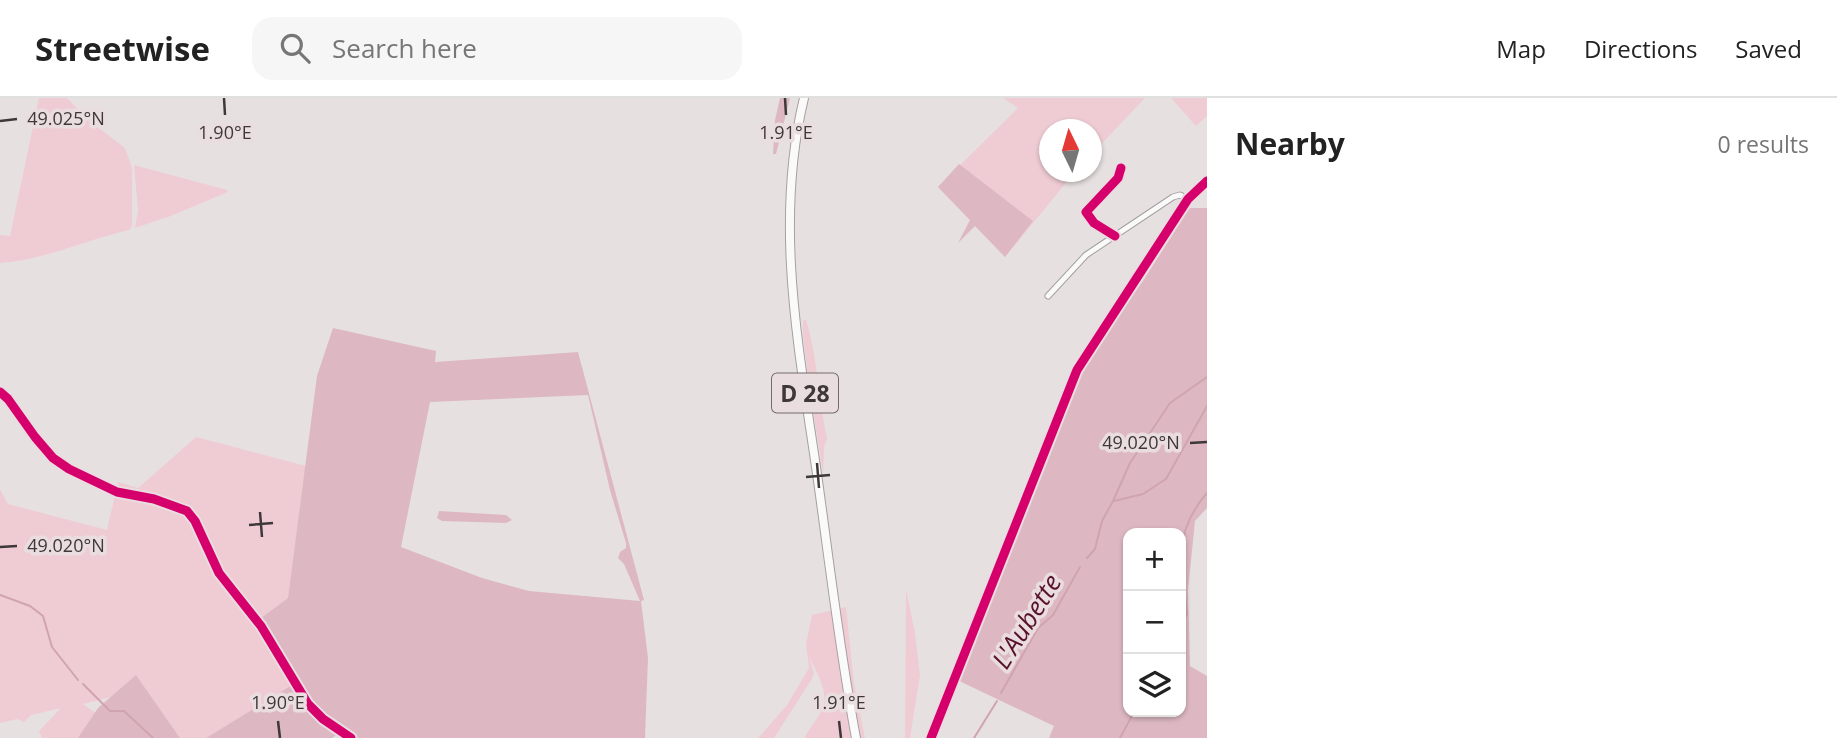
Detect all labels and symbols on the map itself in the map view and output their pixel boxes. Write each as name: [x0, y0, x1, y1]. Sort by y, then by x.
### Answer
text: 49.025°N: [27, 106, 105, 130]
north arrow: [1039, 119, 1102, 182]
text: 1.90°E: [198, 120, 252, 144]
text: 1.91°E: [759, 120, 813, 144]
road number: D 28: [772, 374, 838, 412]
text: 49.020°N: [1102, 430, 1180, 454]
text: 49.020°N: [27, 533, 105, 557]
water label: L'Aubette: [983, 567, 1069, 675]
text: 1.90°E: [251, 690, 305, 714]
text: 1.91°E: [812, 690, 866, 714]

